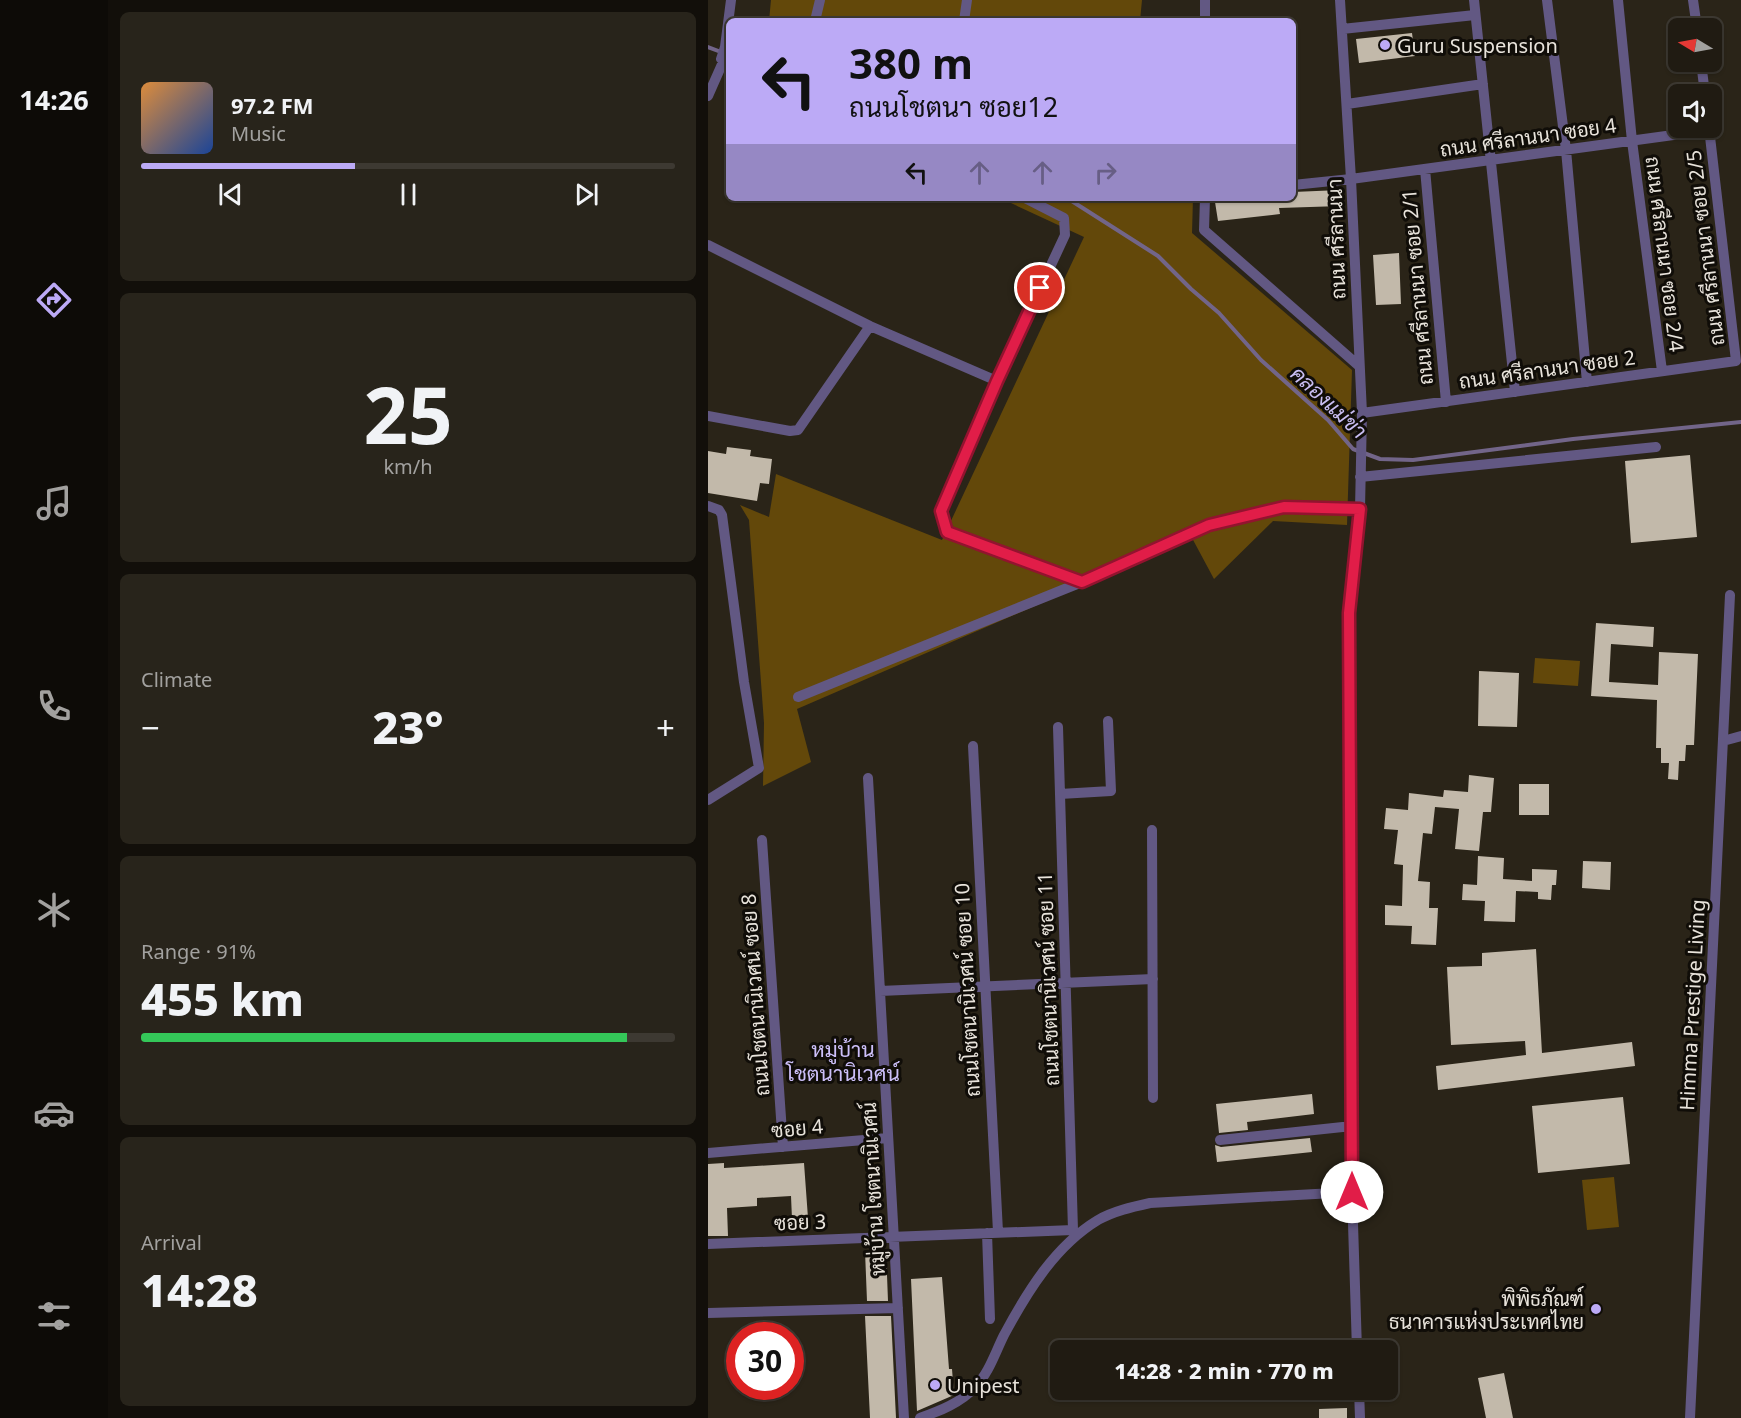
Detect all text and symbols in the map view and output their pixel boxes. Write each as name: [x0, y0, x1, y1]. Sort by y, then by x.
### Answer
north arrow: [1668, 18, 1722, 72]
map controls: [1668, 18, 1722, 138]
place label: Guru Suspension: [1397, 32, 1558, 59]
text: 380 m: [849, 34, 973, 91]
marker: Guru Suspension: [1378, 38, 1392, 52]
icon: left: [750, 42, 828, 120]
text: 14:26: [19, 81, 89, 118]
button: sound: [1668, 84, 1722, 138]
text: ถนนโชตนา ซอย12: [849, 88, 1058, 125]
text: 97.2 FM: [231, 90, 313, 120]
street label: ถนน ศรีลานนา ซอย 4: [1438, 111, 1618, 163]
text: Music: [231, 120, 286, 147]
street label: ถนน ศรีลานนา ซอย 2/5: [1680, 149, 1730, 347]
street label: ถนน ศรีลานนา ซอย 2/4: [1640, 155, 1690, 354]
icon: left: [900, 156, 933, 189]
icon: ahead: [963, 156, 996, 189]
icon: ahead: [1026, 156, 1059, 189]
icon: right: [1089, 156, 1122, 189]
icon: previous: [214, 178, 247, 211]
icon: pause: [392, 178, 425, 211]
icon: next: [570, 178, 603, 211]
street label: ถนน ศรีลานนา: [1320, 178, 1352, 300]
street label: ถนน ศรีลานนา ซอย 2/1: [1395, 188, 1439, 386]
pin: [1014, 262, 1065, 313]
icon: arrive: [1023, 271, 1056, 304]
icon: directions: [33, 279, 75, 321]
street label: ถนน ศรีลานนา ซอย 2: [1457, 343, 1637, 395]
water label: คลองแม่ข่า: [1285, 360, 1373, 444]
text: 25: [363, 361, 453, 467]
text: km/h: [383, 453, 433, 480]
icon: music: [33, 482, 75, 524]
text: Climate: [141, 666, 212, 693]
icon: phone: [33, 685, 75, 727]
text: 23°: [372, 696, 444, 757]
text: −: [141, 705, 160, 750]
text: +: [656, 705, 675, 750]
street label: ถนนโชตนานิเวศน์ ซอย 11: [1031, 872, 1065, 1086]
street label: ถนนโชตนานิเวศน์ ซอย 10: [948, 882, 986, 1098]
icon: climate: [33, 889, 75, 931]
street label: ถนนโชตนานิเวศน์ ซอย 8: [734, 893, 776, 1097]
street label: Himma Prestige Living: [1673, 899, 1711, 1111]
text: Range · 91%: [141, 938, 256, 965]
text: 455 km: [141, 968, 304, 1029]
district label: หมู่บ้าน โชตนานิเวศน์: [785, 1035, 900, 1087]
icon: car: [33, 1092, 75, 1134]
street label: หมู่บ้าน โชตนานิเวศน์: [855, 1101, 893, 1276]
street label: ซอย 4: [770, 1112, 825, 1144]
position arrow: [1320, 1160, 1384, 1224]
street label: ซอย 3: [773, 1208, 827, 1236]
text: Arrival: [141, 1229, 202, 1256]
text: 14:28: [141, 1259, 258, 1320]
place label: พิพิธภัณฑ์ ธนาคารแห่งประเทศไทย: [1389, 1285, 1584, 1335]
icon: filters: [33, 1295, 75, 1337]
marker: พิพิธภัณฑ์ ธนาคารแห่งประเทศไทย: [1589, 1302, 1603, 1316]
speed limit sign: 30: [726, 1322, 804, 1400]
text: 14:28 · 2 min · 770 m: [1114, 1355, 1334, 1385]
place label: Unipest: [947, 1372, 1020, 1399]
marker: Unipest: [928, 1378, 942, 1392]

